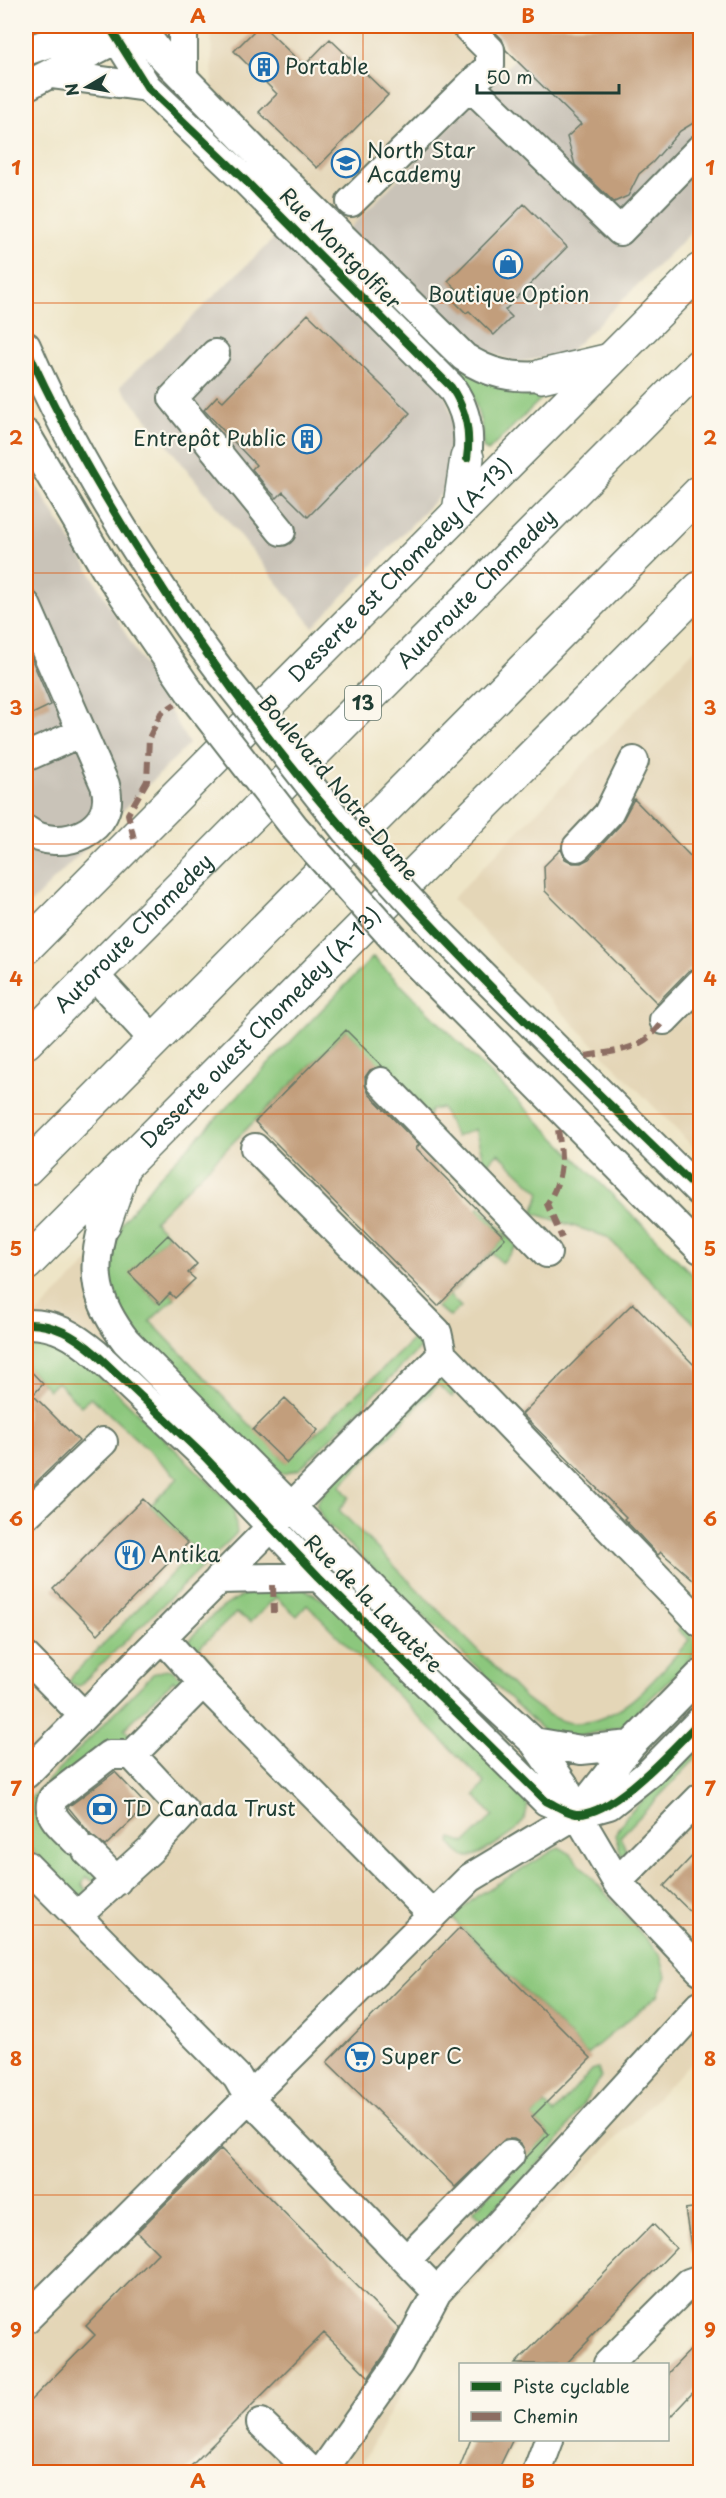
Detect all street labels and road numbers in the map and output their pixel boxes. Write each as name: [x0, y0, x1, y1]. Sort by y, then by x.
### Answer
street label: Rue Montgolfier: [273, 179, 410, 316]
street label: Desserte est Chomedey (A-13): [280, 450, 518, 689]
street label: Autoroute Chomedey: [389, 501, 562, 675]
road number: 13: [345, 686, 381, 720]
street label: Boulevard Notre-Dame: [252, 687, 427, 887]
street label: Autoroute Chomedey: [46, 845, 219, 1019]
street label: Desserte ouest Chomedey (A-13): [132, 899, 387, 1155]
street label: Rue de la Lavatère: [298, 1526, 451, 1679]

